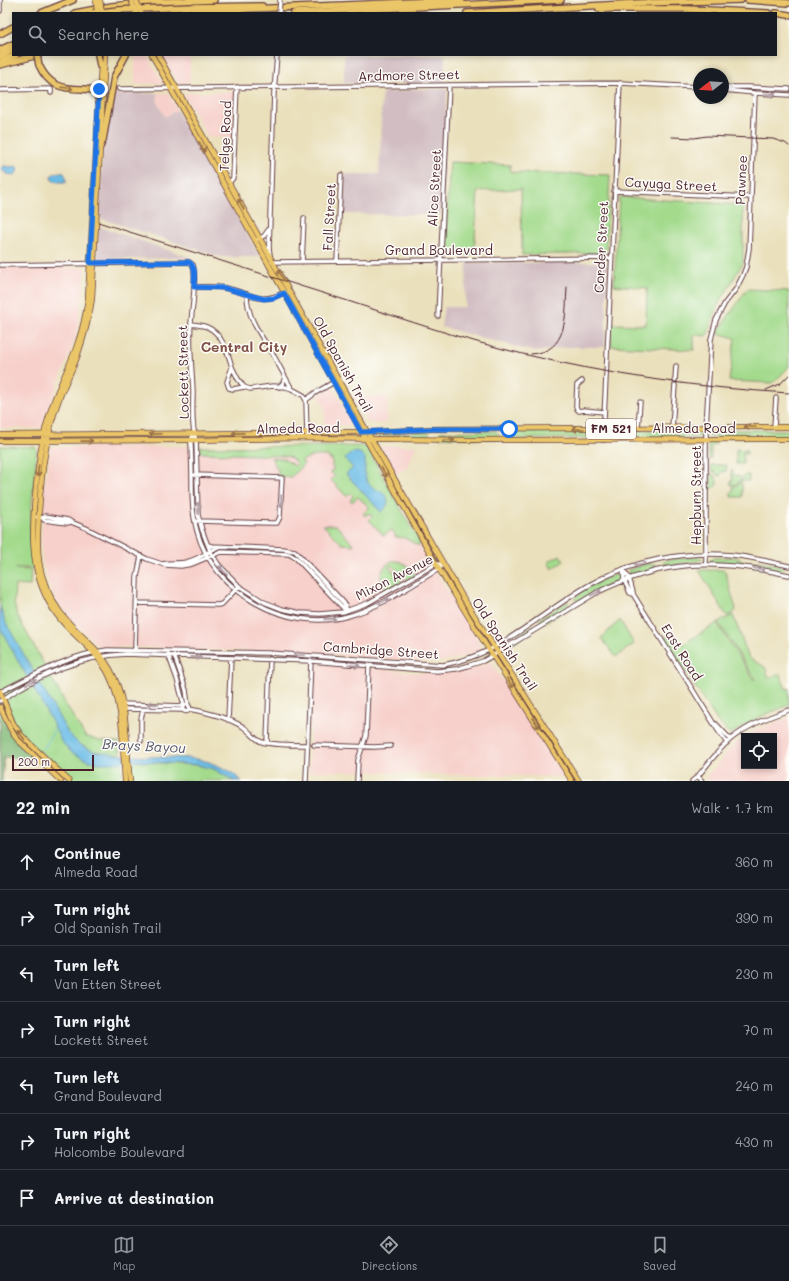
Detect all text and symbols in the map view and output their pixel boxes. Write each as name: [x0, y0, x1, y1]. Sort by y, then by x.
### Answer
search box: [12, 12, 777, 56]
icon: search: [26, 23, 48, 45]
text: Search here: [58, 24, 149, 44]
street label: Ardmore Street: [358, 65, 460, 84]
north arrow: [693, 68, 729, 104]
route end: [90, 80, 108, 98]
one-way arrow: [61, 84, 74, 92]
one-way arrow: [763, 90, 776, 98]
street label: Telge Road: [215, 100, 234, 172]
one-way arrow: [199, 140, 207, 152]
street label: Alice Street: [423, 149, 444, 227]
street label: Pawnee: [731, 155, 750, 205]
street label: Cayuga Street: [624, 173, 718, 194]
street label: Fall Street: [318, 183, 339, 251]
one-way arrow: [236, 198, 244, 210]
street label: Corder Street: [590, 200, 611, 293]
street label: Grand Boulevard: [385, 241, 493, 258]
one-way arrow: [276, 269, 284, 281]
street label: Old Spanish Trail: [310, 313, 377, 415]
street label: Lockett Street: [173, 325, 192, 419]
district label: Central City: [201, 337, 288, 356]
street label: Almeda Road: [256, 418, 340, 437]
road number: FM 521: [586, 419, 636, 439]
street label: Almeda Road: [652, 419, 736, 436]
route start: [500, 420, 518, 438]
one-way arrow: [744, 423, 757, 431]
one-way arrow: [572, 425, 585, 433]
one-way arrow: [232, 429, 245, 437]
one-way arrow: [149, 430, 162, 438]
one-way arrow: [442, 436, 455, 444]
one-way arrow: [80, 437, 93, 445]
street label: Hepburn Street: [687, 445, 704, 545]
one-way arrow: [34, 464, 42, 477]
one-way arrow: [381, 466, 389, 478]
one-way arrow: [277, 494, 285, 507]
one-way arrow: [194, 502, 201, 515]
street label: Mixon Avenue: [352, 550, 436, 603]
one-way arrow: [634, 561, 647, 568]
one-way arrow: [219, 565, 228, 575]
one-way arrow: [752, 565, 765, 573]
one-way arrow: [590, 588, 602, 596]
street label: Old Spanish Trail: [469, 594, 542, 693]
one-way arrow: [378, 597, 390, 604]
one-way arrow: [323, 615, 336, 622]
street label: East Road: [658, 620, 707, 683]
street label: Cambridge Street: [323, 637, 440, 662]
one-way arrow: [293, 651, 306, 658]
one-way arrow: [189, 653, 202, 661]
one-way arrow: [347, 661, 360, 668]
one-way arrow: [506, 677, 514, 688]
one-way arrow: [25, 678, 37, 685]
one-way arrow: [147, 700, 160, 708]
one-way arrow: [532, 717, 540, 729]
one-way arrow: [17, 729, 26, 740]
map controls: [741, 733, 777, 769]
button: locate: [741, 733, 777, 769]
water label: Brays Bayou: [102, 734, 186, 757]
scale bar: [12, 753, 94, 772]
text: 200 m: [18, 754, 50, 769]
text: 22 min: [16, 796, 70, 818]
text: Walk · 1.7 km: [691, 799, 773, 816]
text: Continue: [54, 843, 121, 863]
icon: ahead: [16, 851, 38, 873]
text: 360 m: [735, 853, 773, 870]
text: Almeda Road: [54, 863, 138, 880]
text: Turn right: [54, 899, 131, 919]
icon: right: [16, 907, 38, 929]
text: 390 m: [735, 909, 773, 926]
text: Old Spanish Trail: [54, 919, 162, 936]
text: Turn left: [54, 955, 119, 975]
icon: left: [16, 963, 38, 985]
text: 230 m: [736, 965, 773, 982]
text: Van Etten Street: [54, 975, 162, 992]
text: Turn right: [54, 1011, 131, 1031]
icon: right: [16, 1019, 38, 1041]
text: 70 m: [743, 1021, 773, 1038]
text: Lockett Street: [54, 1031, 148, 1048]
text: Turn left: [54, 1067, 119, 1087]
icon: left: [16, 1075, 38, 1097]
text: 240 m: [736, 1077, 773, 1094]
text: Grand Boulevard: [54, 1087, 162, 1104]
text: Turn right: [54, 1123, 131, 1143]
icon: right: [16, 1131, 38, 1153]
text: 430 m: [735, 1133, 773, 1150]
text: Holcombe Boulevard: [54, 1143, 184, 1160]
icon: arrive: [16, 1187, 38, 1209]
text: Arrive at destination: [54, 1188, 214, 1208]
tab: Map: [113, 1234, 135, 1273]
tab: Directions: [361, 1234, 417, 1273]
tab: Saved: [643, 1234, 676, 1273]

